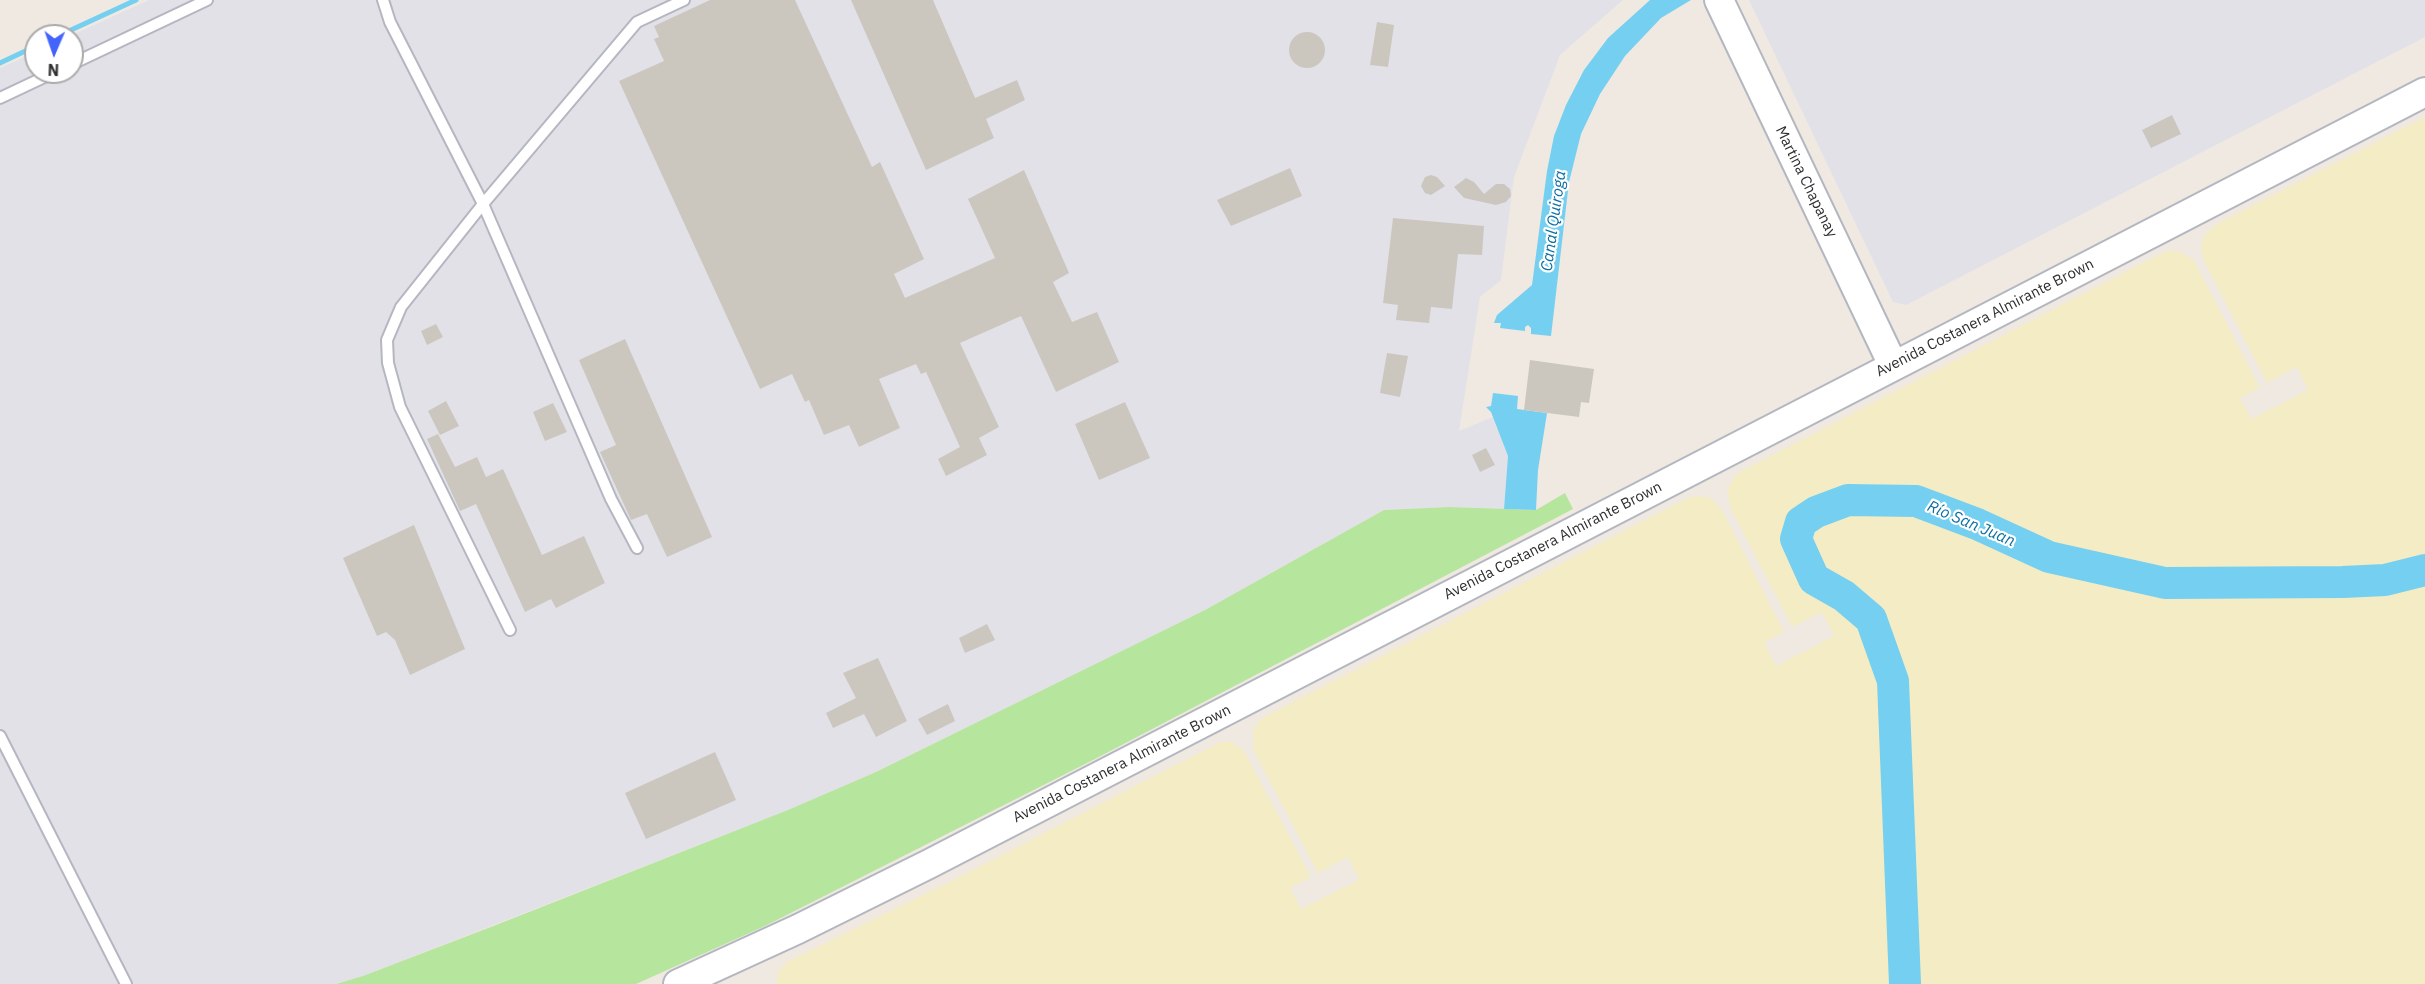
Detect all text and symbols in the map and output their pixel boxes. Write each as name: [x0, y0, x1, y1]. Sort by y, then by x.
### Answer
north arrow: [24, 24, 84, 84]
text: N: [47, 60, 60, 80]
street label: Martina Chapanay: [1771, 124, 1841, 240]
water label: Canal Quiroga: [1537, 170, 1571, 272]
street label: Avenida Costanera Almirante Brown: [1873, 255, 2097, 381]
street label: Avenida Costanera Almirante Brown: [1441, 478, 1665, 604]
water label: Río San Juan: [1924, 497, 2018, 551]
street label: Avenida Costanera Almirante Brown: [1010, 701, 1234, 827]

